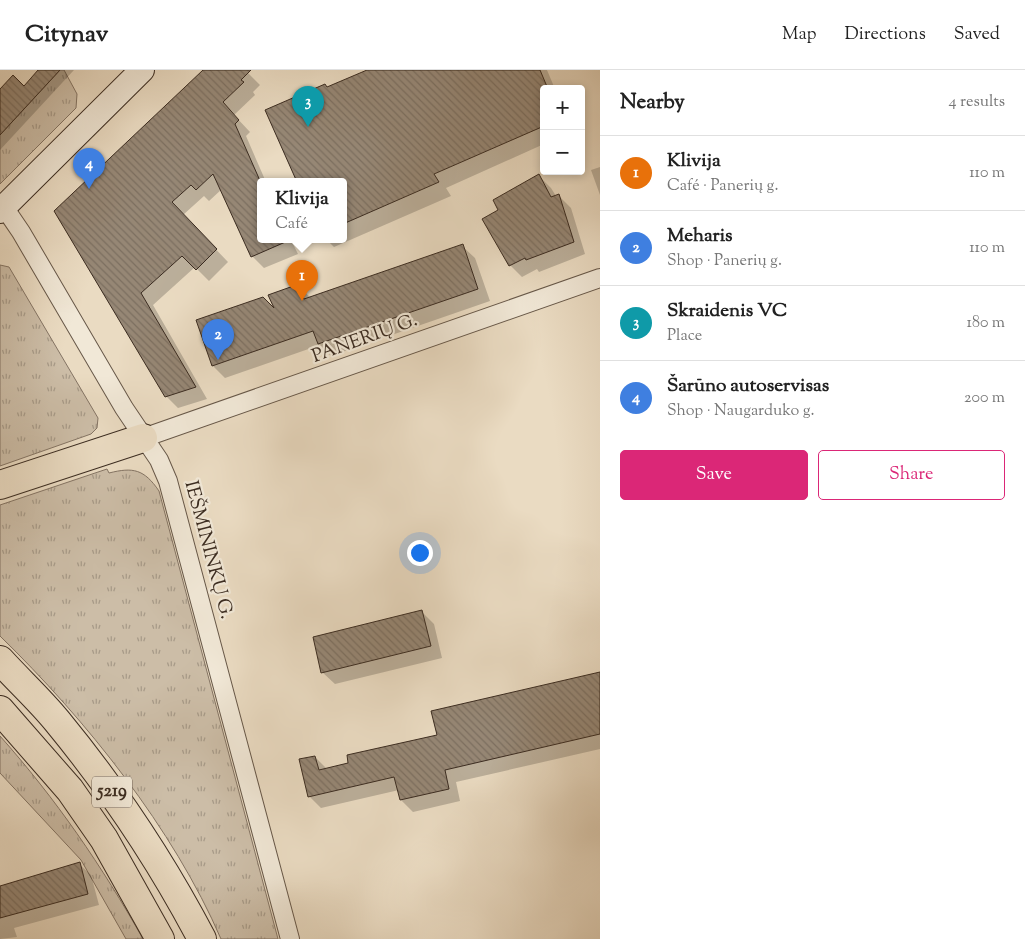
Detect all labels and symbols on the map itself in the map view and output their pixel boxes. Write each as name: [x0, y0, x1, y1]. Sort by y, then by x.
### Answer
pin: 3: [292, 86, 324, 127]
pin: 4: [73, 148, 105, 189]
pin: 1: [286, 260, 318, 301]
street label: PANERIŲ G.: [308, 307, 422, 371]
pin: 2: [202, 319, 234, 360]
street label: IEŠMININKŲ G.: [177, 478, 239, 622]
your location: [407, 540, 433, 566]
road number: 5219: [92, 776, 132, 808]

